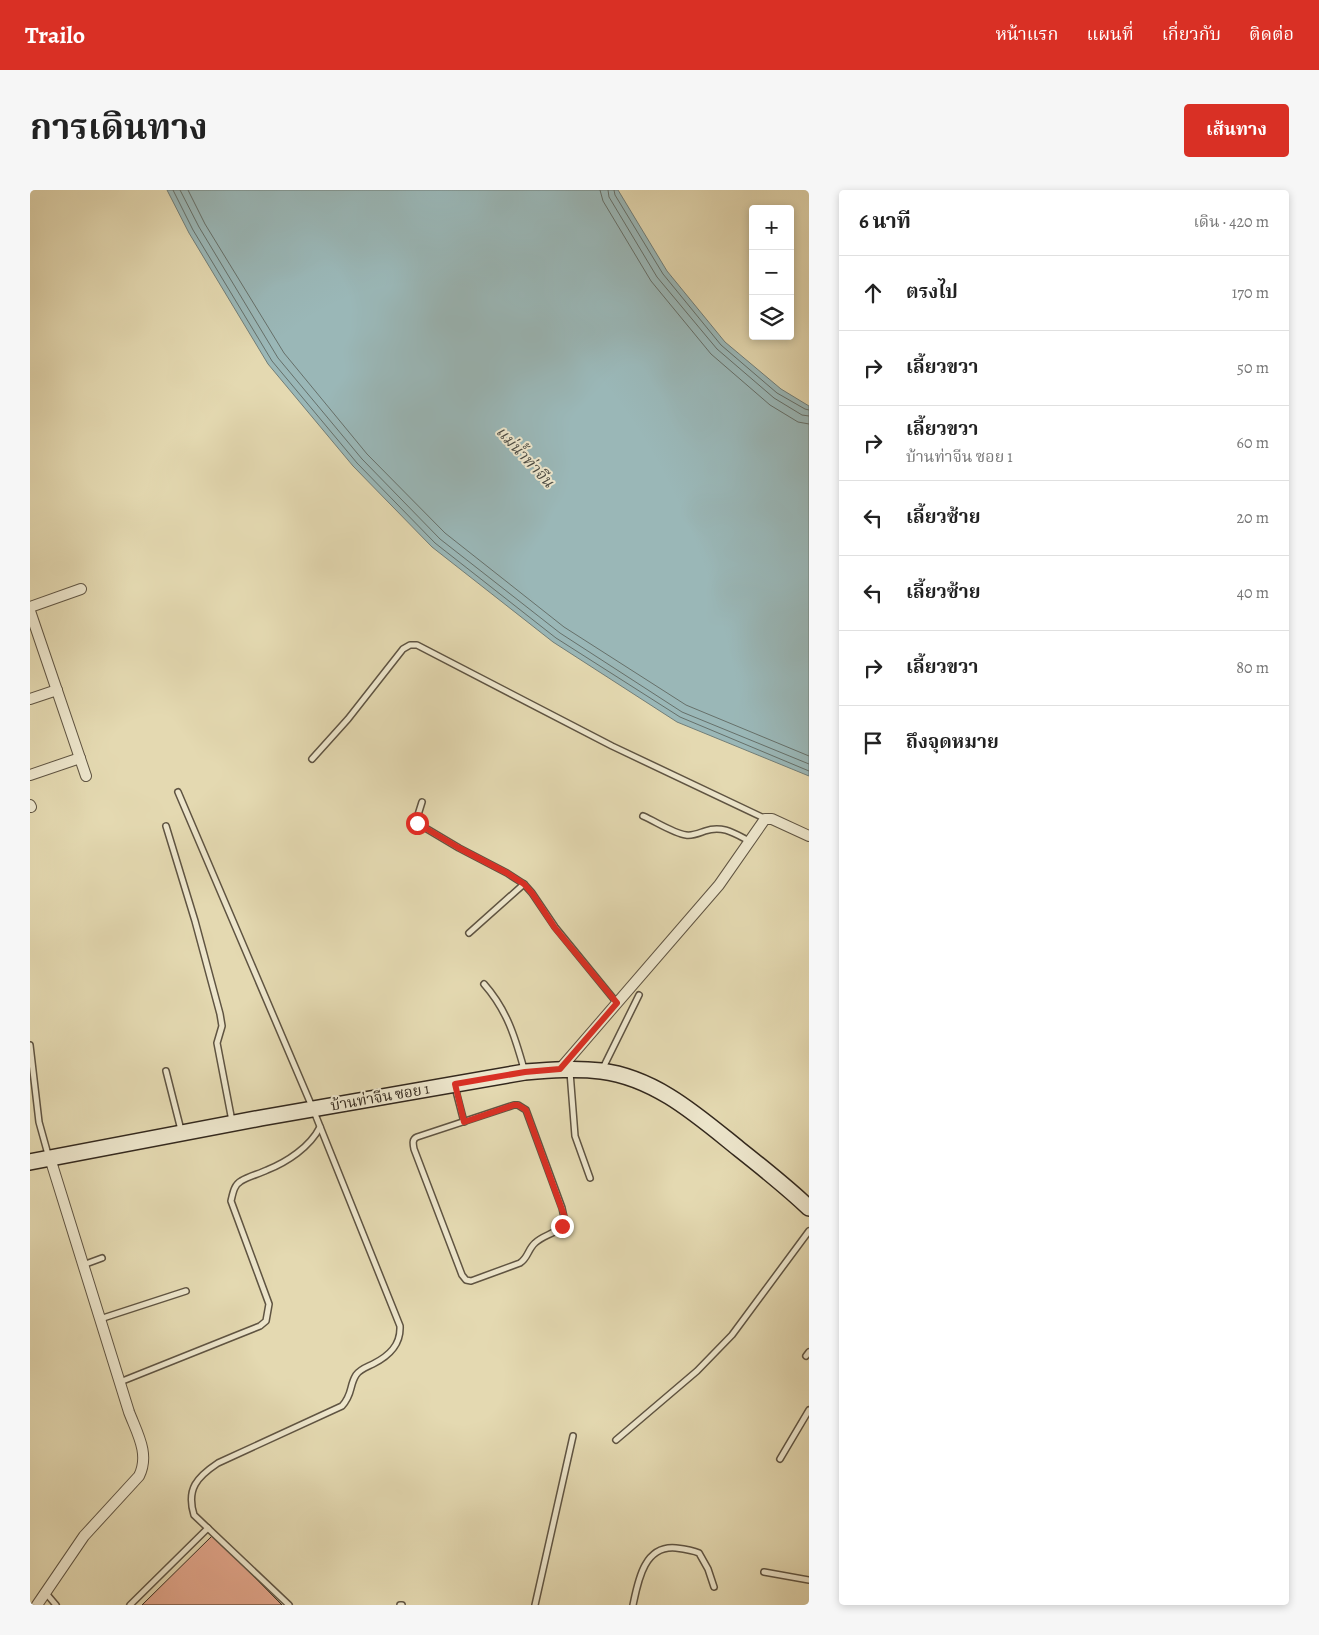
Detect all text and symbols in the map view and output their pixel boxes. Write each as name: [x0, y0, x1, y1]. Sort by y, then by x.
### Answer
text: Trailo: [25, 19, 85, 51]
text: หน้าแรก: [995, 22, 1058, 46]
text: แผนที่: [1086, 22, 1134, 46]
text: เกี่ยวกับ: [1162, 22, 1221, 46]
text: ติดต่อ: [1249, 22, 1294, 46]
text: การเดินทาง: [30, 103, 208, 151]
button: เส้นทาง: [1184, 104, 1289, 157]
map controls: [749, 205, 794, 340]
button: +: [749, 205, 794, 250]
text: 6 นาที: [859, 207, 911, 235]
text: เดิน · 420 m: [1193, 211, 1269, 233]
button: −: [749, 250, 794, 295]
icon: ahead: [859, 279, 887, 307]
text: ตรงไป: [906, 279, 958, 305]
text: 170 m: [1232, 282, 1269, 304]
button: layers: [749, 295, 794, 340]
icon: right: [859, 354, 887, 382]
text: เลี้ยวขวา: [906, 354, 978, 380]
text: 50 m: [1237, 357, 1269, 379]
text: เลี้ยวขวา: [906, 416, 978, 442]
water label: แม่น้ำท่าจีน: [491, 421, 560, 493]
icon: right: [859, 429, 887, 457]
text: 60 m: [1237, 432, 1269, 454]
text: บ้านท่าจีน ซอย 1: [906, 446, 1013, 468]
icon: left: [859, 504, 887, 532]
text: เลี้ยวซ้าย: [906, 504, 980, 530]
text: 20 m: [1236, 507, 1269, 529]
icon: left: [859, 579, 887, 607]
text: เลี้ยวซ้าย: [906, 579, 980, 605]
text: 40 m: [1237, 582, 1269, 604]
icon: right: [859, 654, 887, 682]
text: เลี้ยวขวา: [906, 654, 978, 680]
text: 80 m: [1236, 657, 1269, 679]
icon: arrive: [859, 729, 887, 757]
text: ถึงจุดหมาย: [906, 729, 999, 755]
route start: [406, 812, 429, 835]
street label: บ้านท่าจีน ซอย 1: [329, 1078, 431, 1116]
route end: [551, 1215, 574, 1238]

